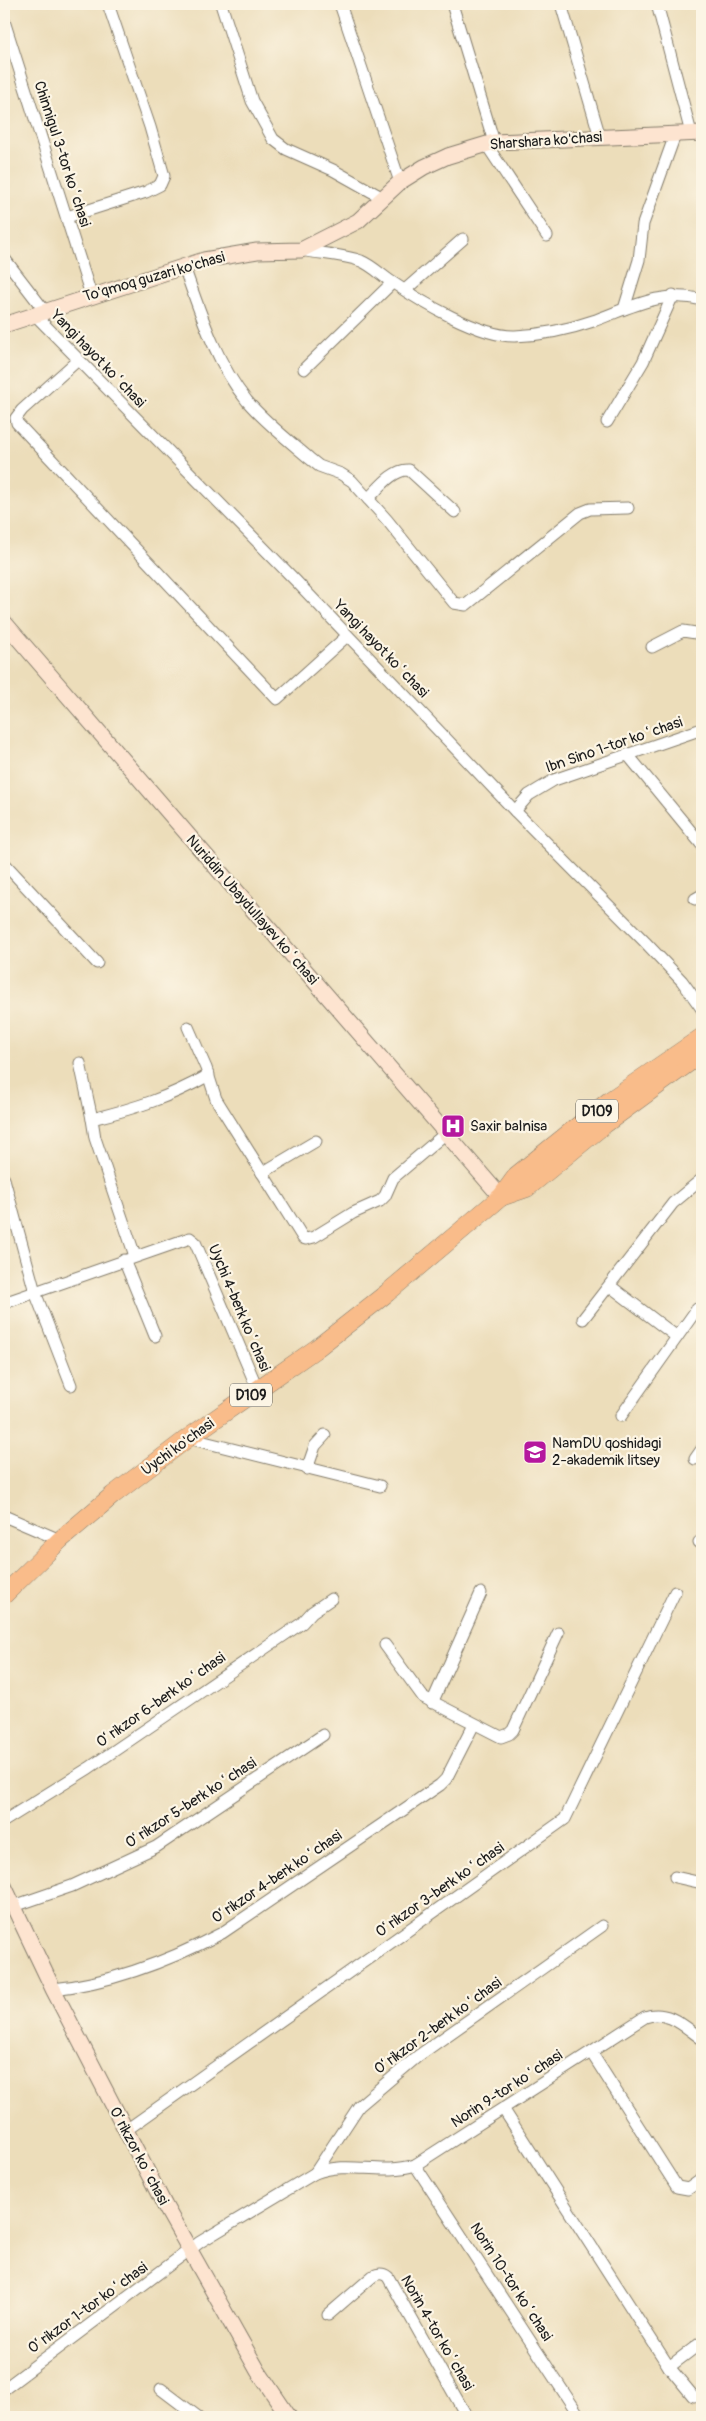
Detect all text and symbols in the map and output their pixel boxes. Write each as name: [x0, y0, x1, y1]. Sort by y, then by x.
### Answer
street label: Chinnigul 3-tor koʻchasi: [29, 79, 95, 230]
street label: Sharshara ko'chasi: [489, 128, 603, 154]
street label: To'qmoq guzari ko'chasi: [81, 248, 227, 306]
street label: Yangi hayot koʻchasi: [46, 305, 150, 412]
street label: Yangi hayot koʻchasi: [329, 595, 433, 702]
street label: Ibn Sino 1-tor koʻchasi: [543, 712, 685, 777]
street label: Nuriddin Ubaydullayev koʻchasi: [182, 831, 322, 989]
road number: D109: [576, 1100, 618, 1122]
hospital icon: Saxir balnisa: [440, 1113, 466, 1139]
place label: Saxir balnisa: [470, 1117, 547, 1136]
street label: Uychi 4-berk koʻchasi: [204, 1242, 274, 1375]
road number: D109: [230, 1384, 272, 1406]
street label: Uychi ko'chasi: [138, 1414, 218, 1480]
place label: NamDU qoshidagi 2-akademik litsey: [552, 1434, 662, 1470]
school or university icon: NamDU qoshidagi 2-akademik litsey: [522, 1439, 548, 1465]
street label: Oʻrikzor 6-berk koʻchasi: [93, 1648, 230, 1752]
street label: Oʻrikzor 5-berk koʻchasi: [122, 1753, 261, 1853]
street label: Oʻrikzor 4-berk koʻchasi: [208, 1826, 346, 1928]
street label: Oʻrikzor 3-berk koʻchasi: [372, 1838, 508, 1942]
street label: Oʻrikzor 2-berk koʻchasi: [371, 1973, 506, 2079]
street label: Norin 9-tor koʻchasi: [448, 2046, 567, 2132]
street label: Oʻrikzor koʻchasi: [105, 2104, 173, 2209]
street label: Norin 10-tor koʻchasi: [466, 2219, 557, 2345]
street label: Oʻrikzor 1-tor koʻchasi: [24, 2258, 152, 2358]
street label: Norin 4-tor koʻchasi: [396, 2272, 478, 2394]

